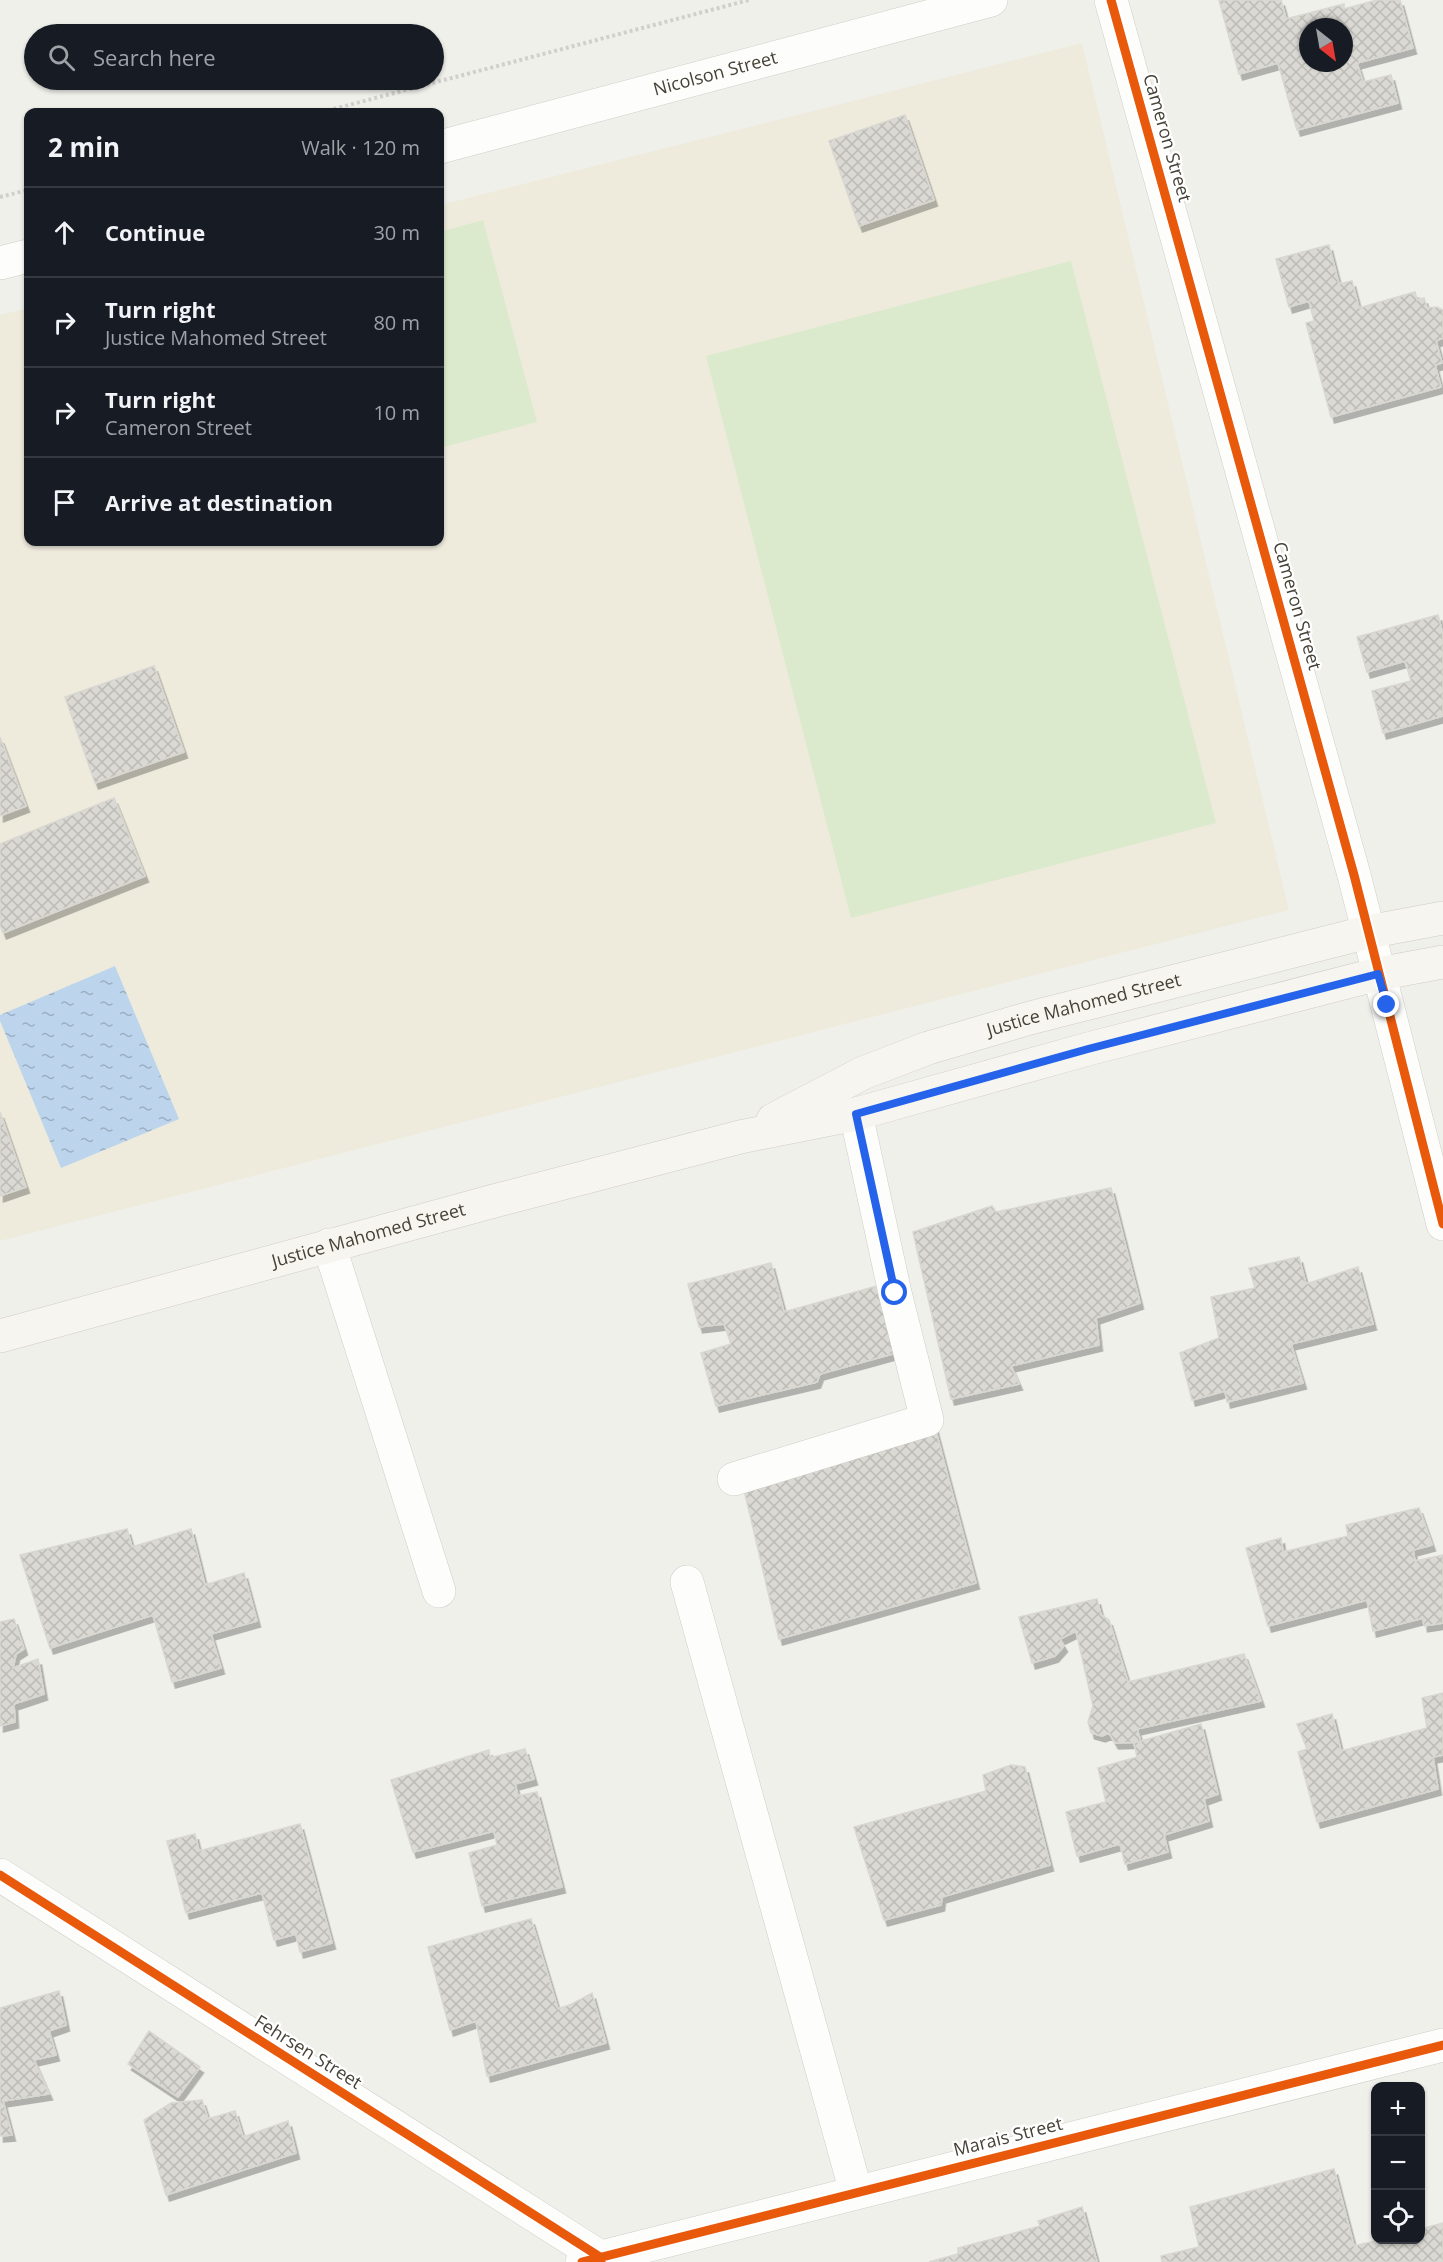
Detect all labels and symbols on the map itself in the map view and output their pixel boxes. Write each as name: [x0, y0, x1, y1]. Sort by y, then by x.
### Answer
north arrow: [1299, 18, 1353, 72]
street label: Nicolson Street: [650, 45, 780, 101]
street label: Cameron Street: [1138, 71, 1198, 205]
street label: Cameron Street: [1268, 539, 1328, 673]
street label: Justice Mahomed Street: [982, 967, 1183, 1042]
route end: [1373, 991, 1399, 1017]
street label: Justice Mahomed Street: [267, 1196, 468, 1273]
route start: [881, 1279, 907, 1305]
street label: Fehrsen Street: [250, 2009, 367, 2094]
street label: Marais Street: [951, 2111, 1065, 2161]

